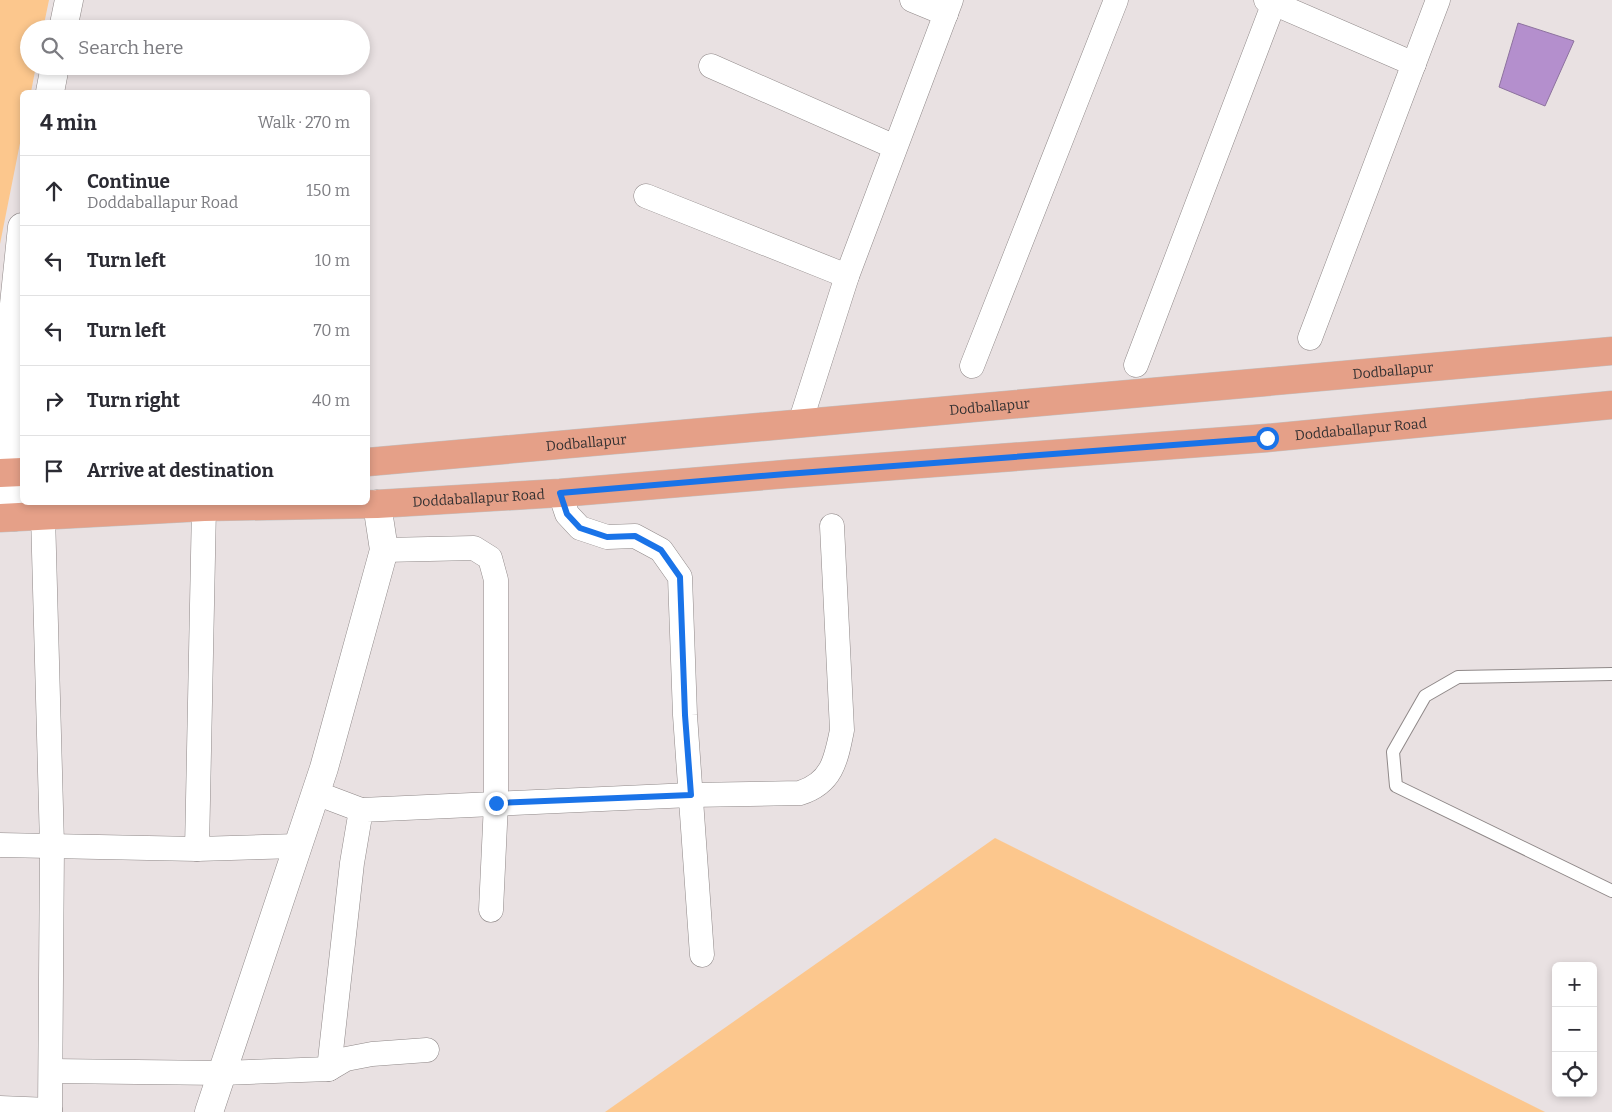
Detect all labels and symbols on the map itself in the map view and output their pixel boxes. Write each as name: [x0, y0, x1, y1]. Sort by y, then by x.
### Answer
street label: Dodballapur: [1352, 358, 1434, 383]
street label: Dodballapur: [948, 394, 1031, 419]
street label: Doddaballapur Road: [1294, 414, 1428, 444]
route start: [1256, 427, 1279, 450]
street label: Dodballapur: [545, 430, 627, 455]
street label: Doddaballapur Road: [412, 485, 545, 510]
route end: [485, 792, 508, 815]

